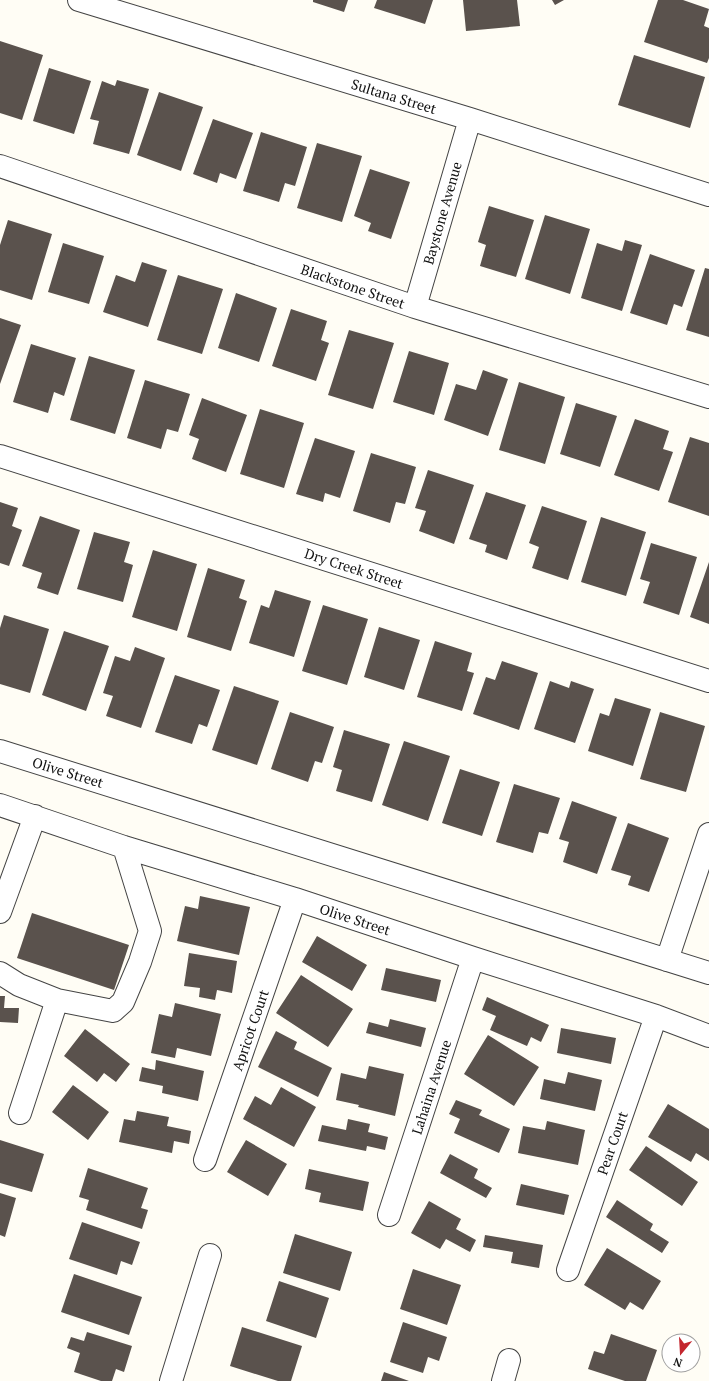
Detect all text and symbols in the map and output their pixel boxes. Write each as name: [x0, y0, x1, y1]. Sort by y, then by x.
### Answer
street label: Sultana Street: [349, 74, 440, 118]
street label: Baystone Avenue: [418, 159, 466, 267]
street label: Blackstone Street: [298, 259, 408, 313]
street label: Dry Creek Street: [302, 543, 406, 593]
street label: Olive Street: [30, 752, 107, 792]
street label: Olive Street: [317, 899, 394, 940]
street label: Apricot Court: [227, 986, 273, 1073]
street label: Lahaina Avenue: [407, 1037, 455, 1137]
street label: Pear Court: [592, 1108, 632, 1177]
north arrow: [661, 1333, 701, 1373]
text: N: [671, 1354, 684, 1370]

